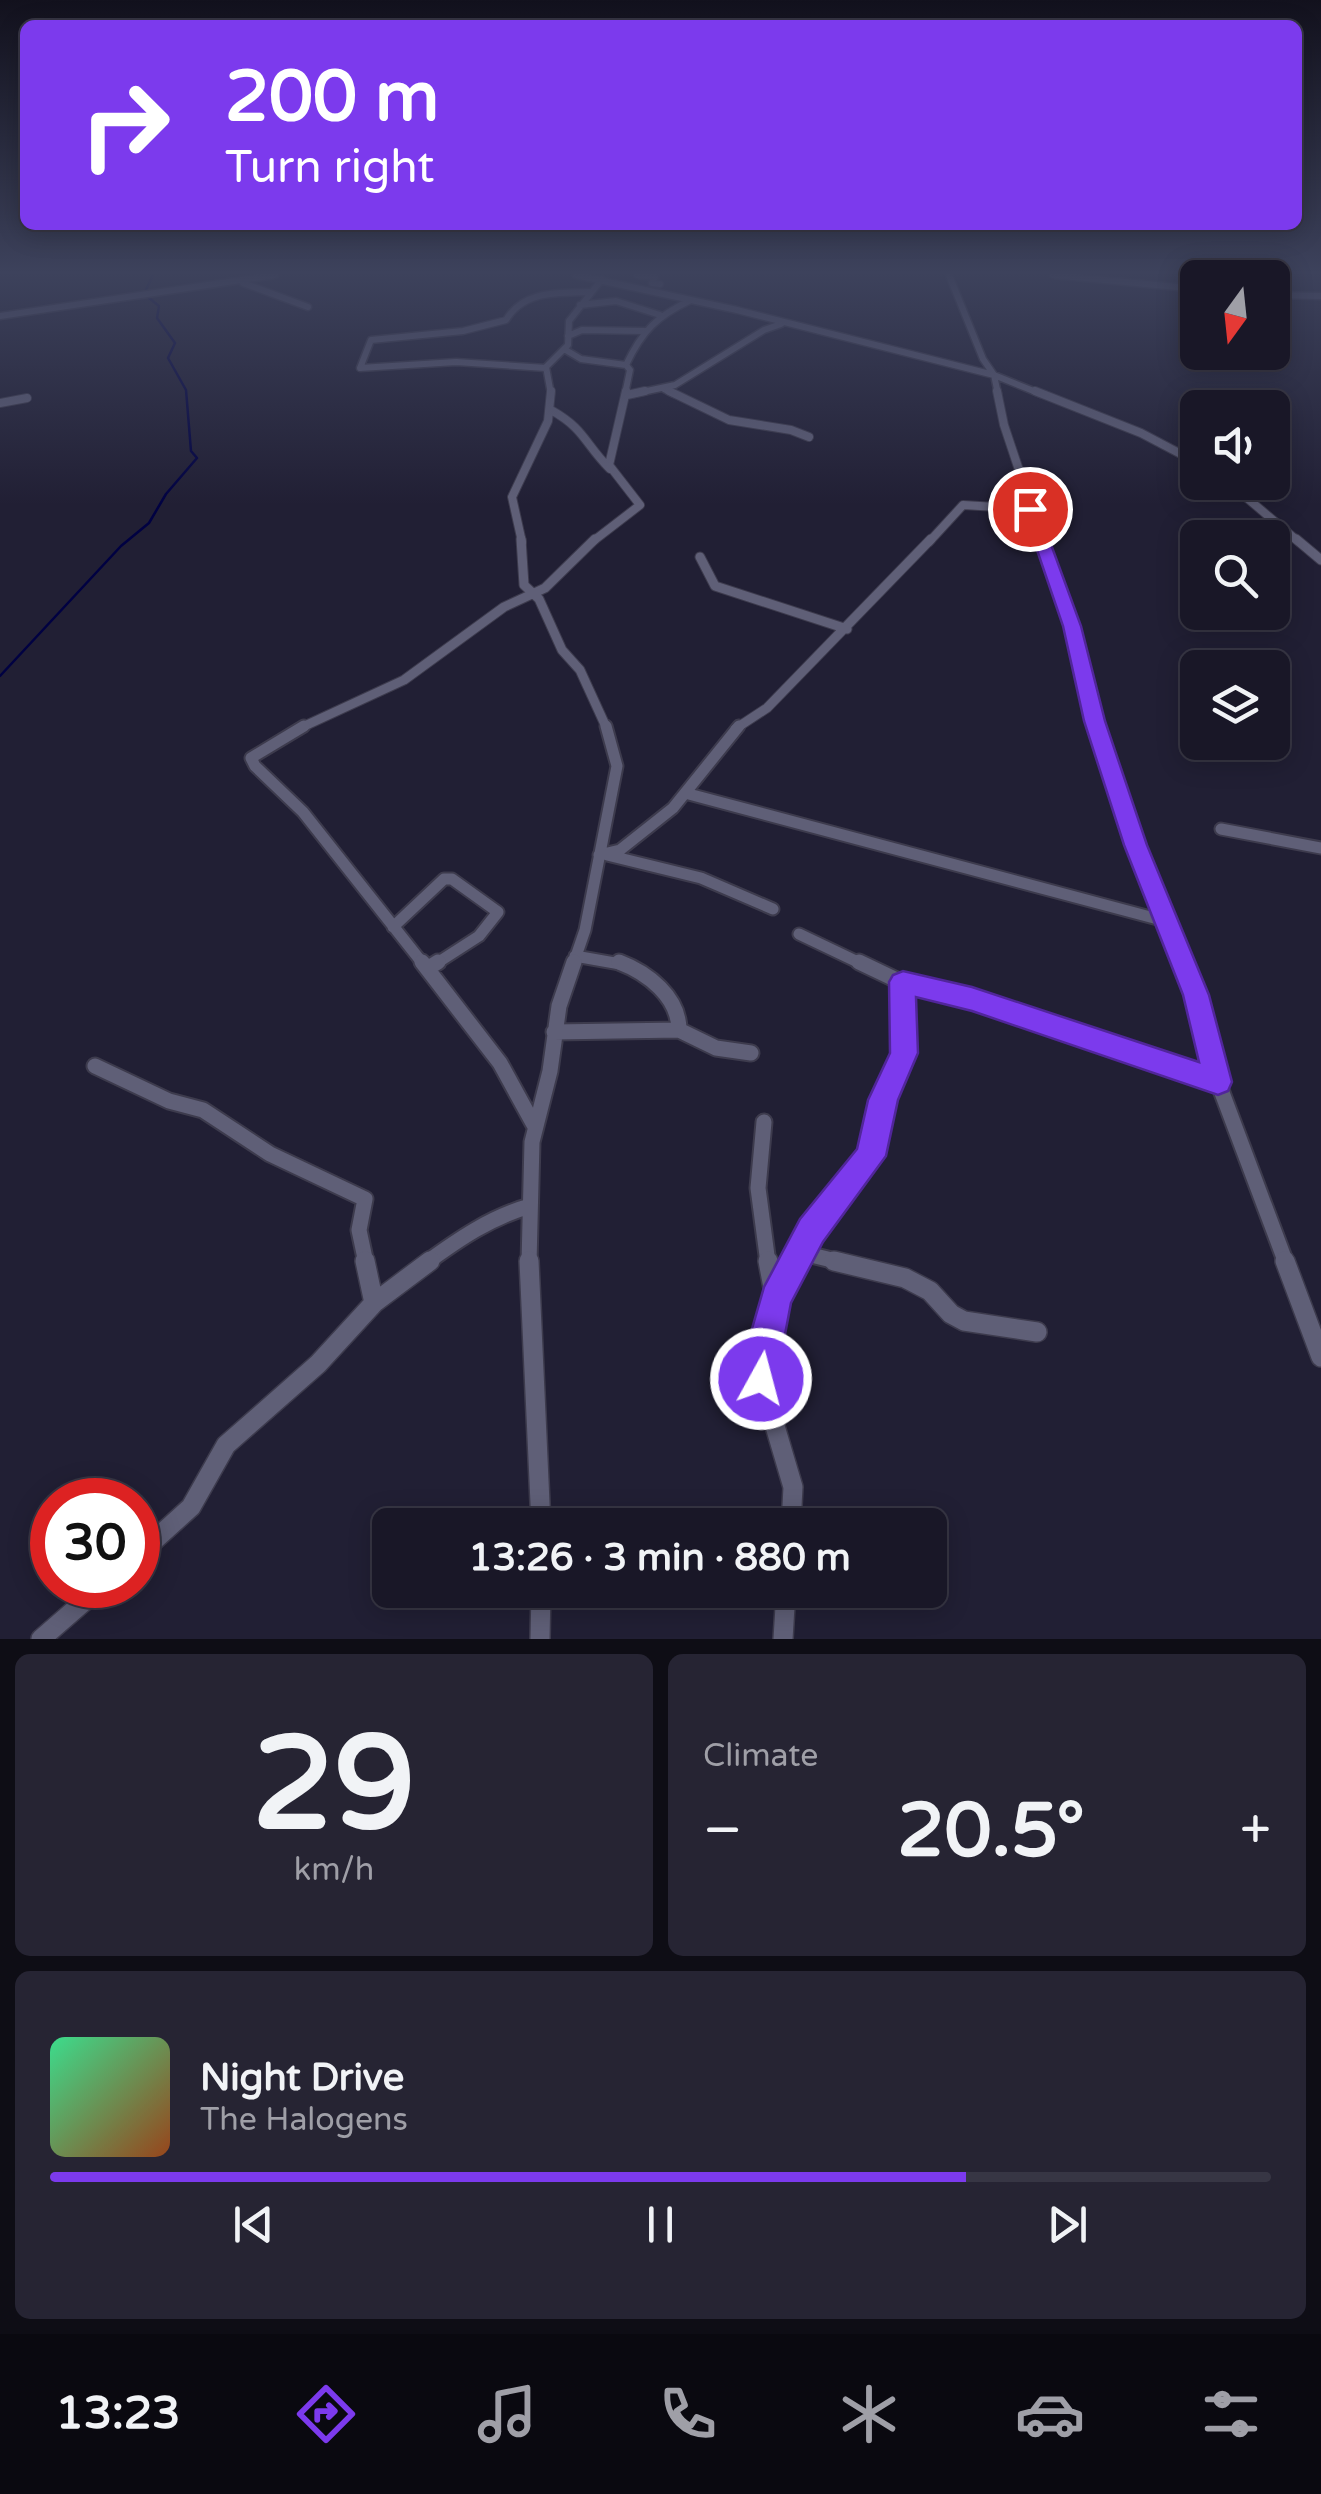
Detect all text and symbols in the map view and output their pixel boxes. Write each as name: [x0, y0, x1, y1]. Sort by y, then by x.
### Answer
text: 200 m: [225, 56, 439, 140]
icon: right: [60, 60, 190, 190]
text: Turn right: [225, 141, 434, 195]
north arrow: [1180, 260, 1290, 370]
map controls: [1180, 260, 1290, 760]
button: sound: [1180, 390, 1290, 500]
pin: [988, 467, 1073, 552]
icon: arrive: [1003, 482, 1058, 537]
button: search: [1180, 520, 1290, 630]
button: layers: [1180, 650, 1290, 760]
position arrow: [709, 1327, 813, 1431]
speed limit sign: 30: [30, 1478, 160, 1608]
text: 13:26 · 3 min · 880 m: [468, 1535, 851, 1581]
text: 29: [252, 1708, 416, 1864]
text: Climate: [703, 1737, 818, 1775]
text: 20.5°: [897, 1786, 1085, 1876]
text: −: [703, 1798, 742, 1864]
text: +: [1240, 1798, 1271, 1864]
text: km/h: [294, 1851, 374, 1889]
text: Night Drive: [200, 2055, 404, 2101]
text: The Halogens: [200, 2101, 408, 2139]
icon: previous: [226, 2197, 281, 2252]
icon: pause: [633, 2197, 688, 2252]
icon: next: [1040, 2197, 1095, 2252]
icon: directions: [291, 2379, 361, 2449]
icon: music: [472, 2379, 542, 2449]
icon: phone: [653, 2379, 723, 2449]
icon: climate: [834, 2379, 904, 2449]
icon: car: [1015, 2379, 1085, 2449]
icon: filters: [1196, 2379, 1266, 2449]
text: 13:23: [55, 2387, 180, 2441]

